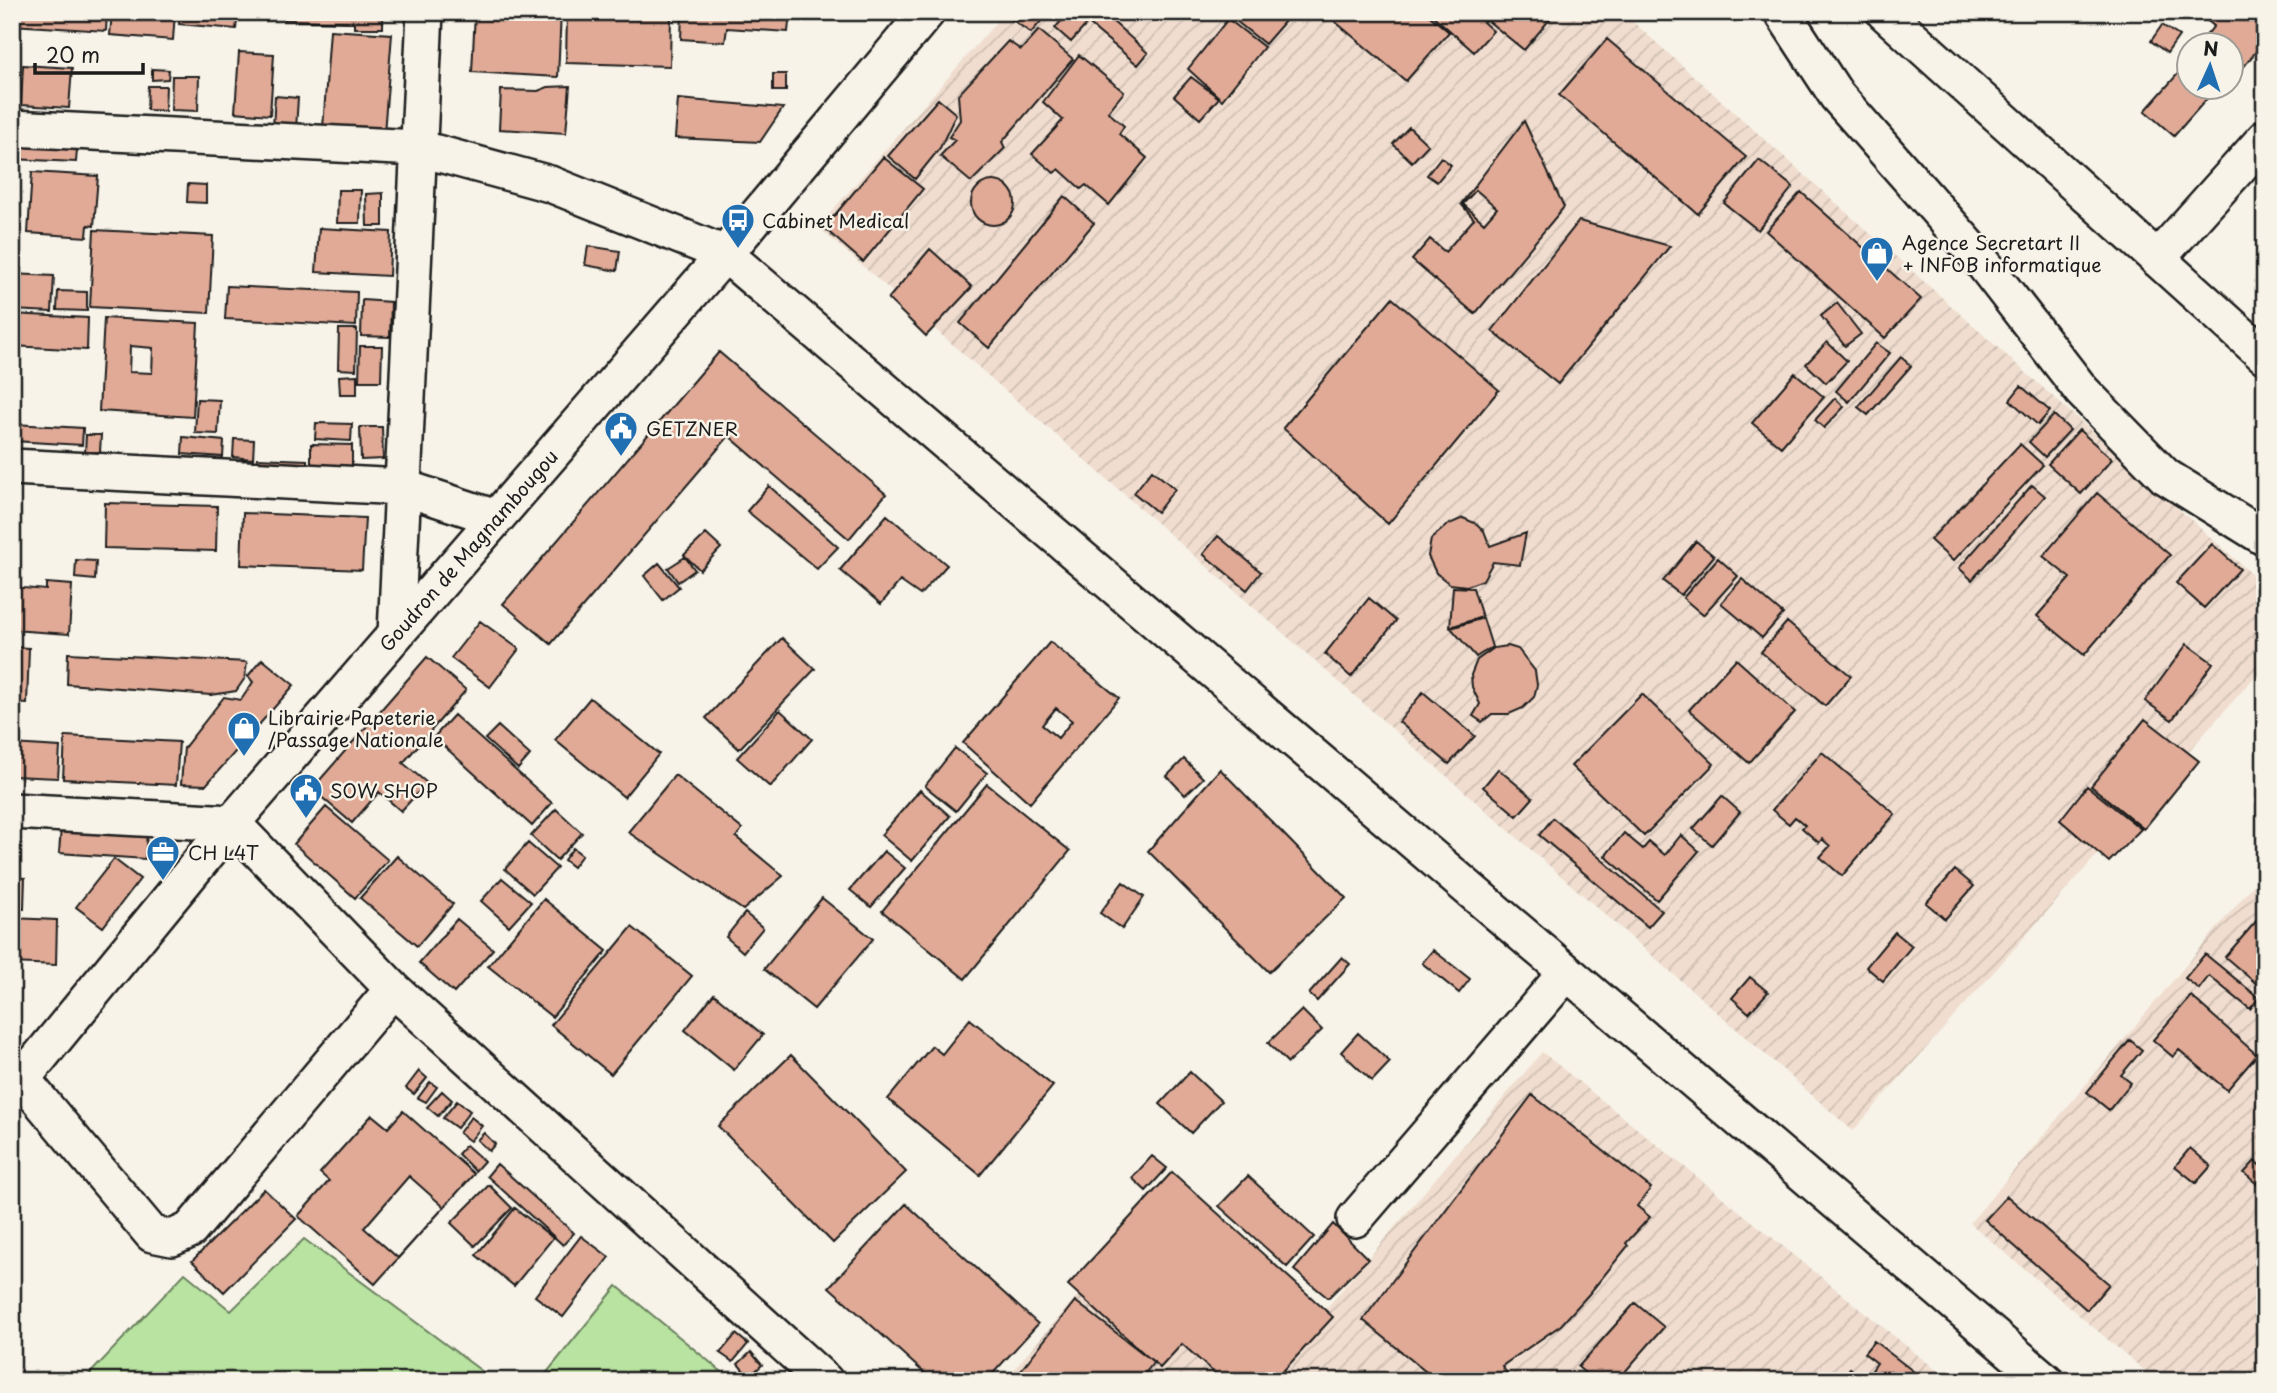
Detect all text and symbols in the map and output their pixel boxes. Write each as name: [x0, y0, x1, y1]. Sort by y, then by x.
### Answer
scale bar: [35, 32, 144, 76]
north arrow: [2176, 32, 2246, 102]
text: N: [2203, 34, 2219, 62]
text: 20 m: [46, 38, 100, 70]
bus stop icon: Cabinet Medical: [719, 201, 757, 250]
place label: Cabinet Medical: [762, 206, 909, 234]
place label: Agence Secretart II + INFOB informatique: [1902, 228, 2102, 278]
shop icon: Agence Secretart II + INFOB informatique: [1858, 234, 1896, 283]
public building icon: GETZNER: [602, 409, 640, 458]
place label: GETZNER: [646, 414, 738, 442]
street label: Goudron de Magnambougou: [372, 443, 564, 657]
place label: Librairie Papeterie /Passage Nationale: [268, 703, 444, 753]
shop icon: Librairie Papeterie /Passage Nationale: [225, 709, 263, 758]
public building icon: SOW SHOP: [287, 771, 325, 820]
place label: SOW SHOP: [330, 776, 438, 804]
office icon: CH L4T: [144, 833, 182, 882]
place label: CH L4T: [188, 838, 259, 866]

